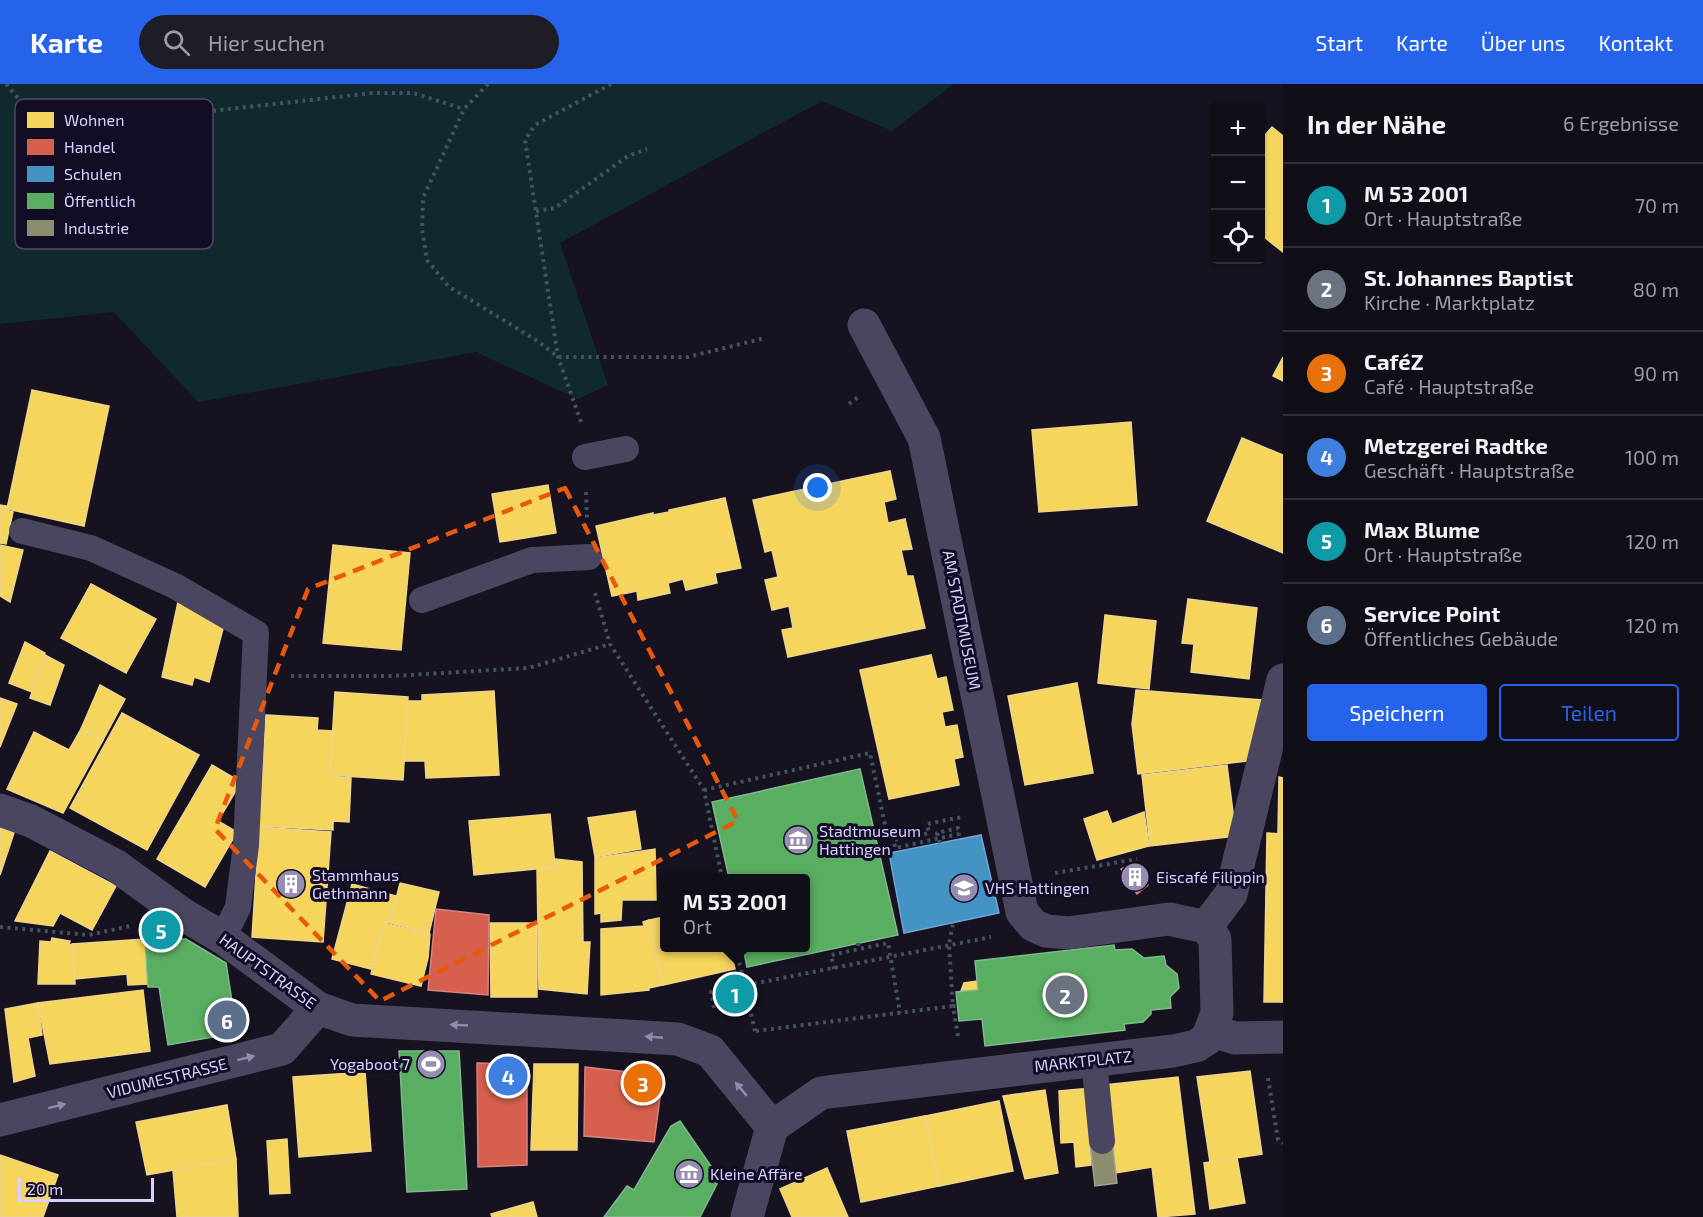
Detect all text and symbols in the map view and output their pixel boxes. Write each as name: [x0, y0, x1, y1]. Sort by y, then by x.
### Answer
search box: [139, 15, 559, 69]
text: Karte: [30, 25, 103, 59]
icon: search: [160, 26, 193, 59]
text: Hier suchen: [208, 29, 325, 55]
text: Start: [1316, 30, 1363, 55]
text: Karte: [1396, 30, 1448, 55]
text: Über uns: [1481, 30, 1566, 55]
text: Kontakt: [1599, 30, 1673, 55]
legend: [15, 99, 213, 249]
map controls: [1211, 102, 1265, 264]
button: +: [1211, 102, 1265, 156]
text: In der Nähe: [1307, 108, 1446, 139]
text: Wohnen: [64, 110, 124, 129]
text: 6 Ergebnisse: [1563, 111, 1679, 135]
text: Handel: [64, 137, 116, 156]
button: −: [1211, 156, 1265, 210]
text: Schulen: [64, 164, 122, 183]
text: M 53 2001: [1364, 180, 1468, 206]
text: Öffentlich: [64, 191, 136, 210]
text: 1: [1322, 193, 1331, 217]
text: 70 m: [1635, 193, 1679, 217]
text: Ort · Hauptstraße: [1364, 206, 1523, 230]
button: locate: [1211, 210, 1265, 264]
text: Industrie: [64, 218, 129, 237]
text: St. Johannes Baptist: [1364, 264, 1573, 290]
text: 2: [1321, 277, 1332, 301]
text: 80 m: [1633, 277, 1679, 301]
text: Kirche · Marktplatz: [1364, 290, 1535, 314]
text: CaféZ: [1364, 348, 1424, 374]
text: 3: [1321, 361, 1332, 385]
text: 90 m: [1634, 361, 1679, 385]
text: Café · Hauptstraße: [1364, 374, 1534, 398]
text: Metzgerei Radtke: [1364, 432, 1548, 458]
text: 4: [1320, 445, 1333, 469]
text: 100 m: [1625, 445, 1679, 469]
text: Geschäft · Hauptstraße: [1364, 458, 1575, 482]
your location: [803, 473, 832, 502]
text: Max Blume: [1364, 516, 1480, 542]
text: 5: [1321, 529, 1332, 553]
text: 120 m: [1626, 529, 1679, 553]
text: Ort · Hauptstraße: [1364, 542, 1523, 566]
street label: AM STADTMUSEUM: [940, 548, 985, 691]
text: Service Point: [1364, 600, 1500, 626]
text: 6: [1321, 613, 1332, 637]
text: 120 m: [1626, 613, 1679, 637]
text: Öffentliches Gebäude: [1364, 626, 1558, 650]
button: Speichern: [1307, 684, 1487, 741]
button: Teilen: [1499, 684, 1679, 741]
place label: Stadtmuseum Hattingen: [819, 821, 921, 858]
museum icon: Stadtmuseum Hattingen: [782, 824, 814, 856]
building icon: Eiscafé Filippin: [1119, 861, 1151, 893]
place label: Stammhaus Gethmann: [312, 865, 399, 902]
place label: Eiscafé Filippin: [1156, 867, 1265, 886]
building icon: Stammhaus Gethmann: [275, 868, 307, 900]
school or university icon: VHS Hattingen: [948, 872, 980, 904]
popup: [660, 874, 810, 952]
place label: VHS Hattingen: [985, 878, 1090, 897]
text: M 53 2001: [683, 888, 787, 914]
pin: 5: [142, 908, 180, 952]
text: Ort: [683, 914, 712, 938]
street label: HAUPTSTRASSE: [216, 929, 320, 1012]
pin: 1: [716, 972, 754, 1016]
pin: 2: [1046, 972, 1084, 1018]
pin: 6: [208, 998, 246, 1042]
one-way arrow: [449, 1020, 468, 1030]
one-way arrow: [644, 1032, 663, 1042]
street label: MARKTPLATZ: [1033, 1046, 1133, 1075]
sports icon: Yogaboot 7: [415, 1048, 447, 1080]
street label: VIDUMESTRASSE: [105, 1053, 229, 1102]
one-way arrow: [237, 1053, 255, 1063]
place label: Yogaboot 7: [330, 1054, 410, 1073]
pin: 4: [488, 1054, 528, 1098]
pin: 3: [624, 1060, 662, 1106]
one-way arrow: [735, 1082, 748, 1097]
one-way arrow: [48, 1101, 66, 1111]
museum icon: Kleine Affäre: [673, 1158, 705, 1190]
place label: Kleine Affäre: [710, 1164, 803, 1183]
scale bar: [18, 1175, 154, 1202]
text: 20 m: [27, 1179, 63, 1198]

